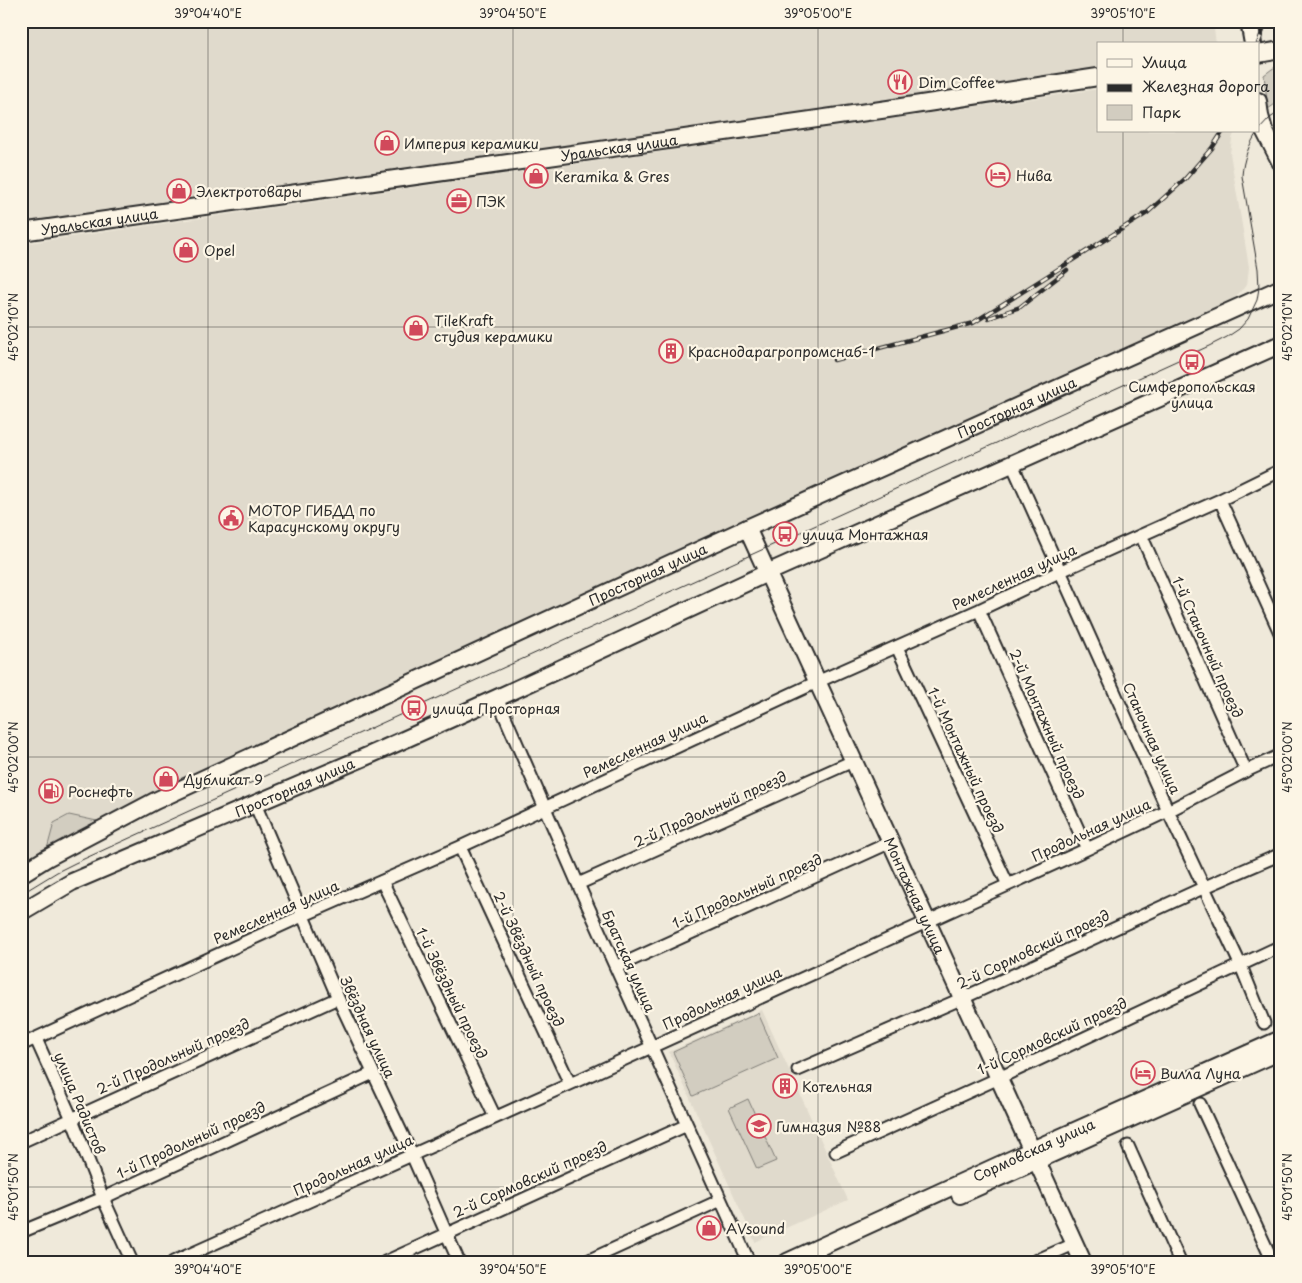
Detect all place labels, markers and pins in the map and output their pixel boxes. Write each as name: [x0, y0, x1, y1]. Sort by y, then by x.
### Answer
restaurant icon: Dim Coffee: [887, 69, 913, 95]
place label: Dim Coffee: [918, 72, 995, 93]
shop icon: Империя керамики: [374, 130, 400, 156]
place label: Империя керамики: [404, 133, 539, 154]
hotel icon: Нива: [985, 162, 1011, 188]
shop icon: Keramika & Gres: [523, 163, 549, 189]
place label: Нива: [1016, 165, 1052, 186]
place label: Keramika & Gres: [554, 166, 669, 187]
shop icon: Электротовары: [166, 178, 192, 204]
place label: Электротовары: [196, 181, 302, 202]
office icon: ПЭК: [446, 188, 472, 214]
place label: ПЭК: [476, 191, 506, 212]
shop icon: Opel: [173, 237, 199, 263]
place label: Opel: [204, 240, 235, 261]
place label: TileKraft студия керамики: [434, 310, 553, 347]
shop icon: TileKraft студия керамики: [403, 315, 429, 341]
building icon: Краснодарагропромснаб-1: [658, 338, 684, 364]
place label: Краснодарагропромснаб-1: [688, 341, 875, 362]
bus stop icon: Симферопольская улица: [1179, 349, 1205, 375]
place label: Симферопольская улица: [1128, 376, 1256, 413]
place label: МОТОР ГИБДД по Карасунскому округу: [248, 500, 400, 537]
public building icon: МОТОР ГИБДД по Карасунскому округу: [218, 505, 244, 531]
bus stop icon: улица Монтажная: [772, 521, 798, 547]
place label: улица Монтажная: [802, 524, 929, 545]
bus stop icon: улица Просторная: [401, 695, 427, 721]
place label: улица Просторная: [432, 698, 560, 719]
shop icon: Дубликат 9: [153, 766, 179, 792]
place label: Дубликат 9: [183, 769, 263, 790]
fuel station icon: Роснефть: [38, 778, 64, 804]
place label: Роснефть: [68, 781, 133, 802]
hotel icon: Вилла Луна: [1130, 1060, 1156, 1086]
place label: Вилла Луна: [1160, 1063, 1241, 1084]
building icon: Котельная: [772, 1073, 798, 1099]
place label: Котельная: [802, 1076, 872, 1097]
school or university icon: Гимназия №88: [746, 1113, 772, 1139]
place label: Гимназия №88: [776, 1116, 881, 1137]
shop icon: AVsound: [696, 1215, 722, 1241]
place label: AVsound: [726, 1218, 785, 1239]

